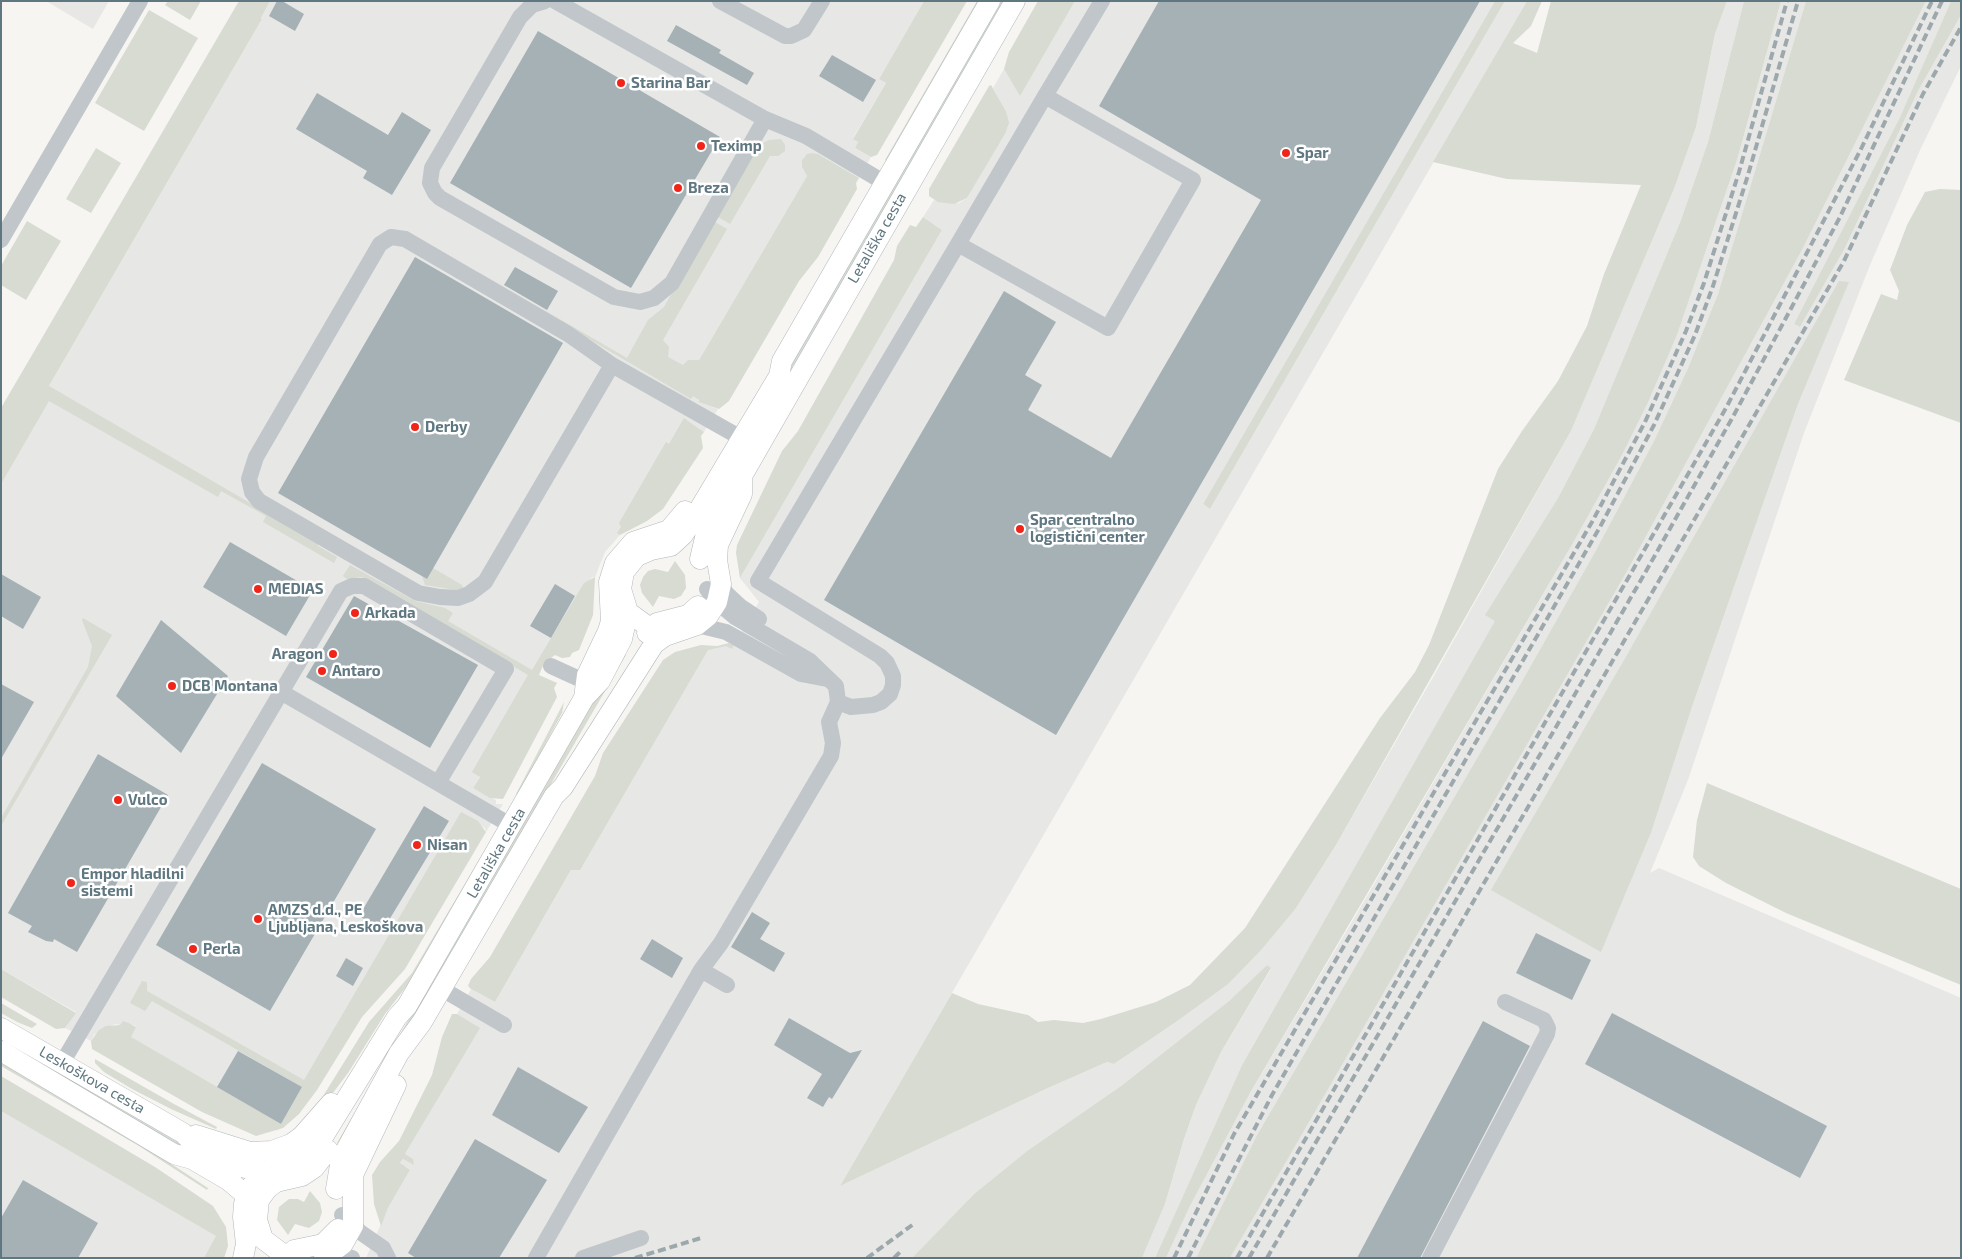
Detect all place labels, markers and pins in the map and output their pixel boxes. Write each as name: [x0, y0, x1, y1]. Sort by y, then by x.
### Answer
place label: Starina Bar: [631, 74, 710, 92]
marker: Starina Bar: [615, 77, 627, 89]
place label: Teximp: [711, 137, 762, 155]
marker: Teximp: [695, 140, 707, 152]
place label: Spar: [1296, 144, 1329, 162]
marker: Spar: [1280, 147, 1292, 159]
place label: Breza: [688, 179, 729, 197]
marker: Breza: [672, 182, 684, 194]
place label: Derby: [425, 418, 467, 436]
marker: Derby: [409, 421, 421, 433]
place label: Spar centralno logistični center: [1030, 511, 1145, 546]
marker: Spar centralno logistični center: [1014, 523, 1026, 535]
place label: MEDIAS: [268, 580, 324, 598]
marker: MEDIAS: [252, 583, 264, 595]
place label: Arkada: [365, 604, 416, 622]
marker: Arkada: [349, 607, 361, 619]
place label: Aragon: [272, 645, 323, 663]
marker: Aragon: [327, 648, 339, 660]
place label: Antaro: [332, 662, 381, 680]
marker: Antaro: [316, 665, 328, 677]
place label: DCB Montana: [182, 677, 278, 695]
marker: DCB Montana: [166, 680, 178, 692]
place label: Vulco: [128, 791, 167, 809]
marker: Vulco: [112, 794, 124, 806]
place label: Nisan: [427, 836, 467, 854]
marker: Nisan: [411, 839, 423, 851]
place label: Empor hladilni sistemi: [81, 865, 184, 900]
marker: Empor hladilni sistemi: [65, 877, 77, 889]
place label: AMZS d.d., PE Ljubljana, Leskoškova: [268, 901, 423, 936]
marker: AMZS d.d., PE Ljubljana, Leskoškova: [252, 913, 264, 925]
place label: Perla: [203, 940, 241, 958]
marker: Perla: [187, 943, 199, 955]

